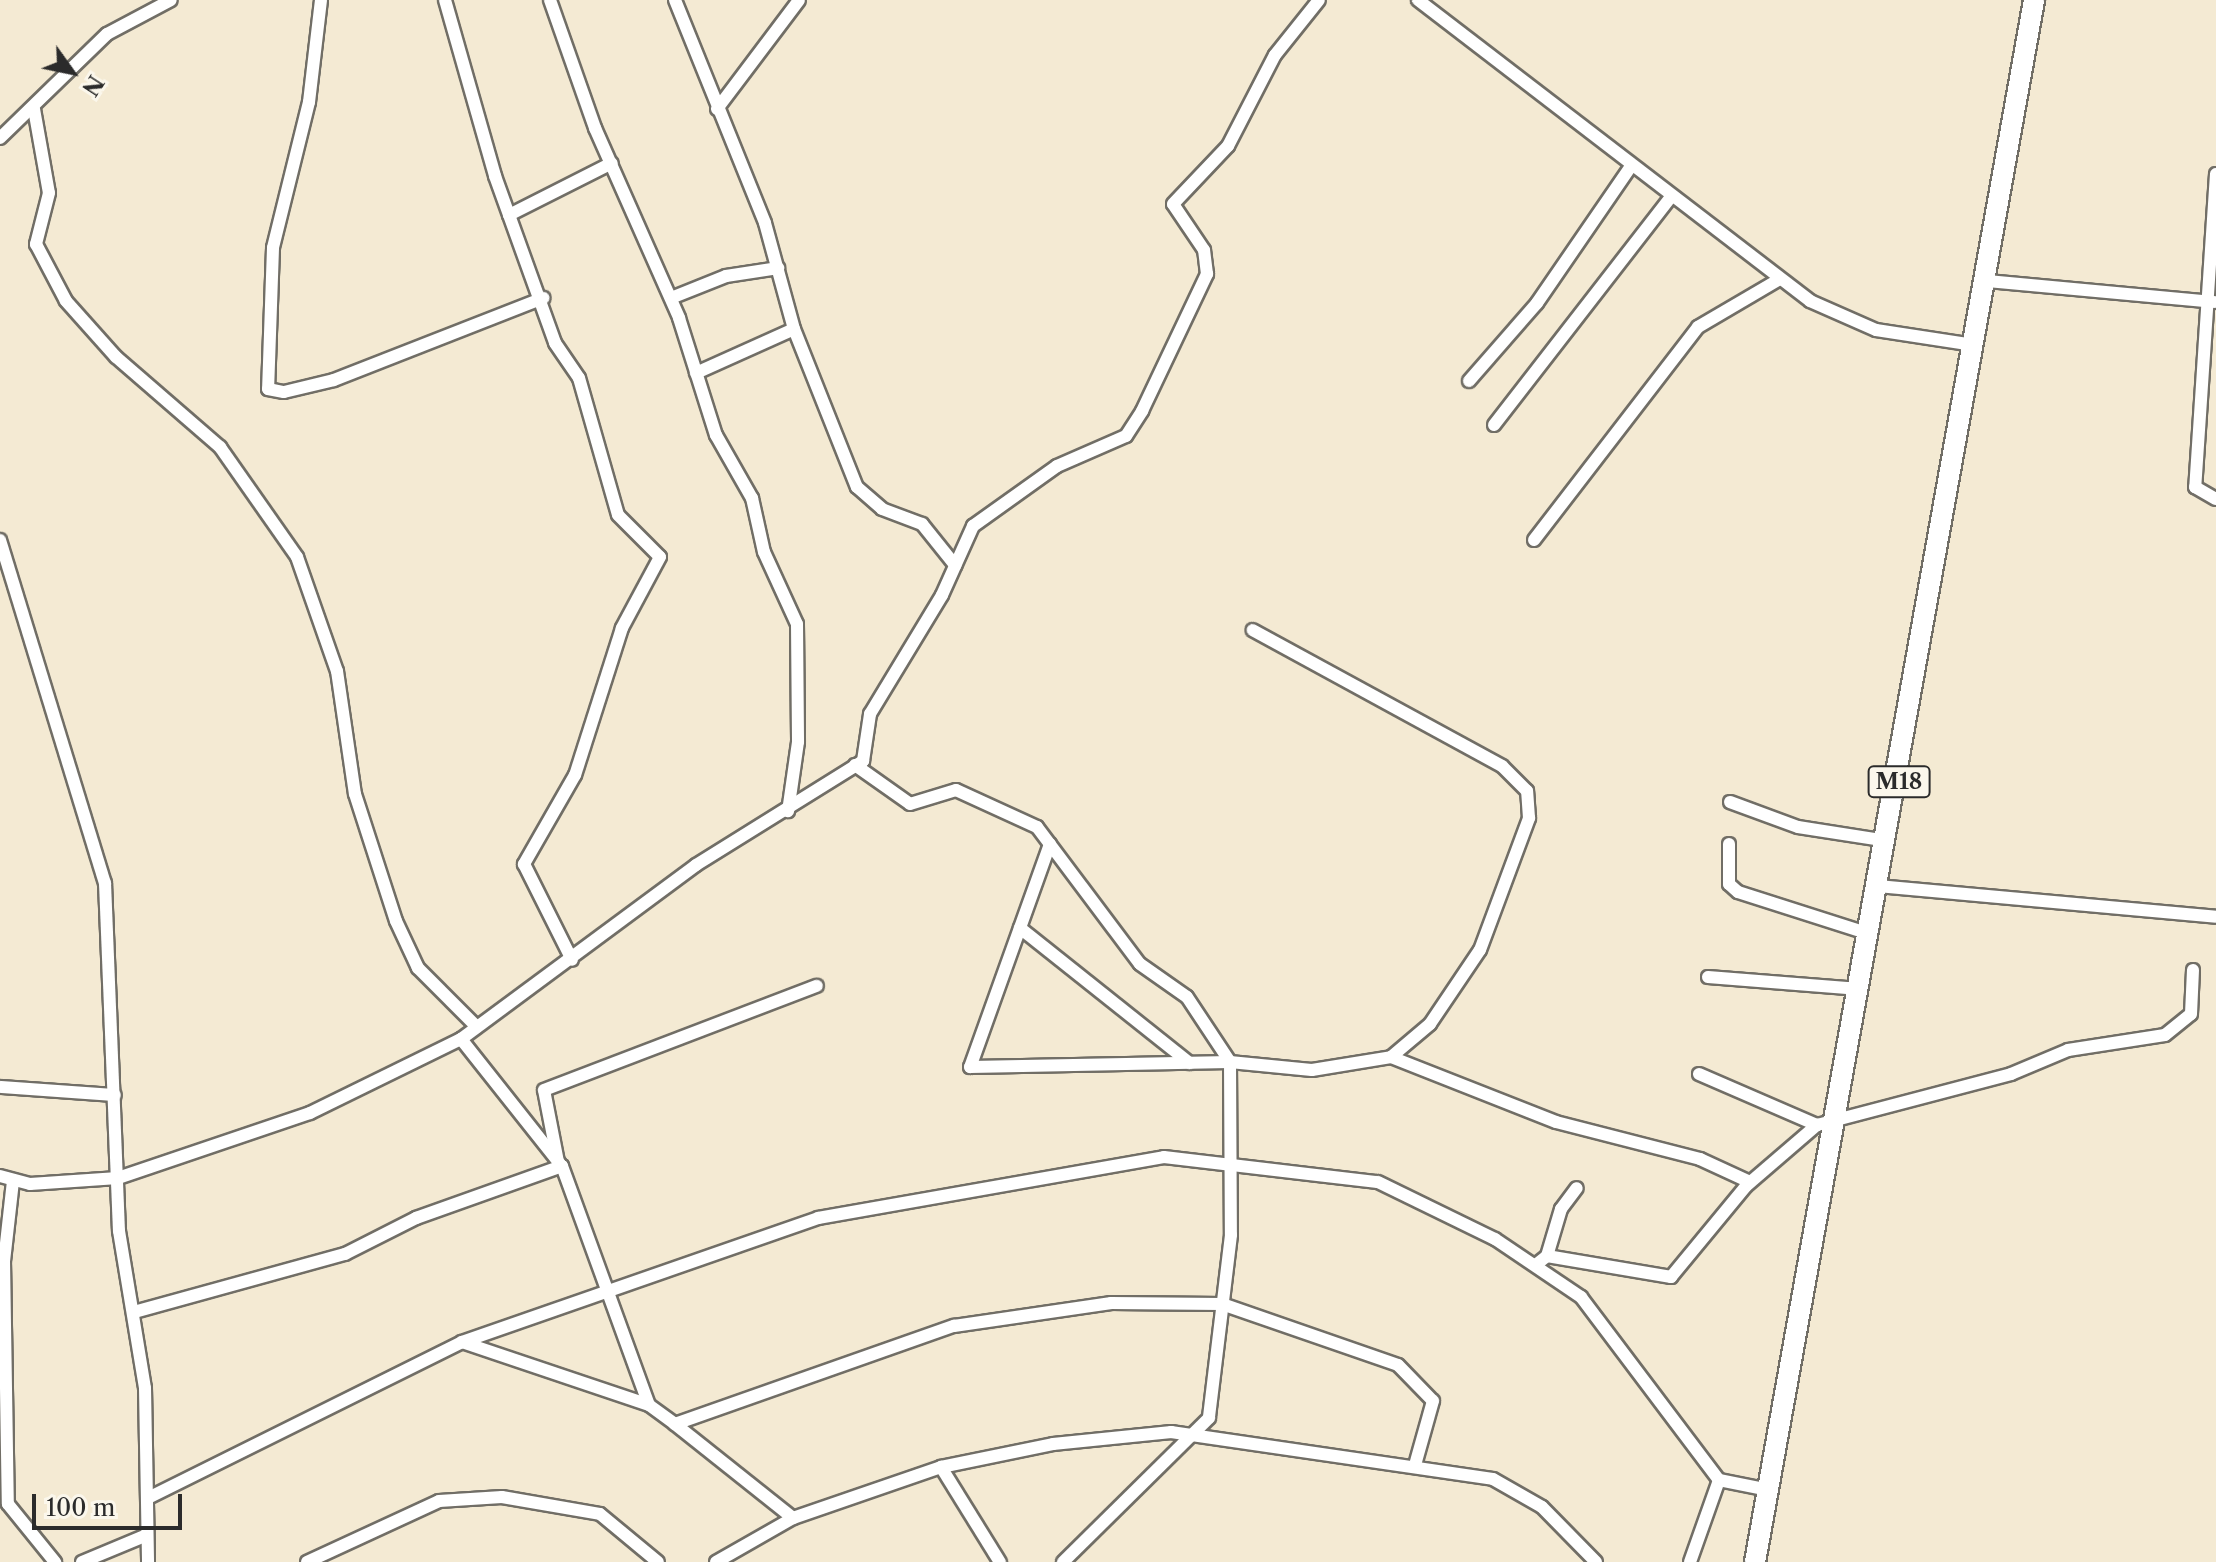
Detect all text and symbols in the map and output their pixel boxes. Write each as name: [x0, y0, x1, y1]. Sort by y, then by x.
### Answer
north arrow: [32, 32, 112, 112]
text: N: [76, 70, 109, 101]
road number: M18: [1867, 764, 1931, 800]
scale bar: [36, 1478, 186, 1528]
text: 100 m: [46, 1493, 115, 1522]

